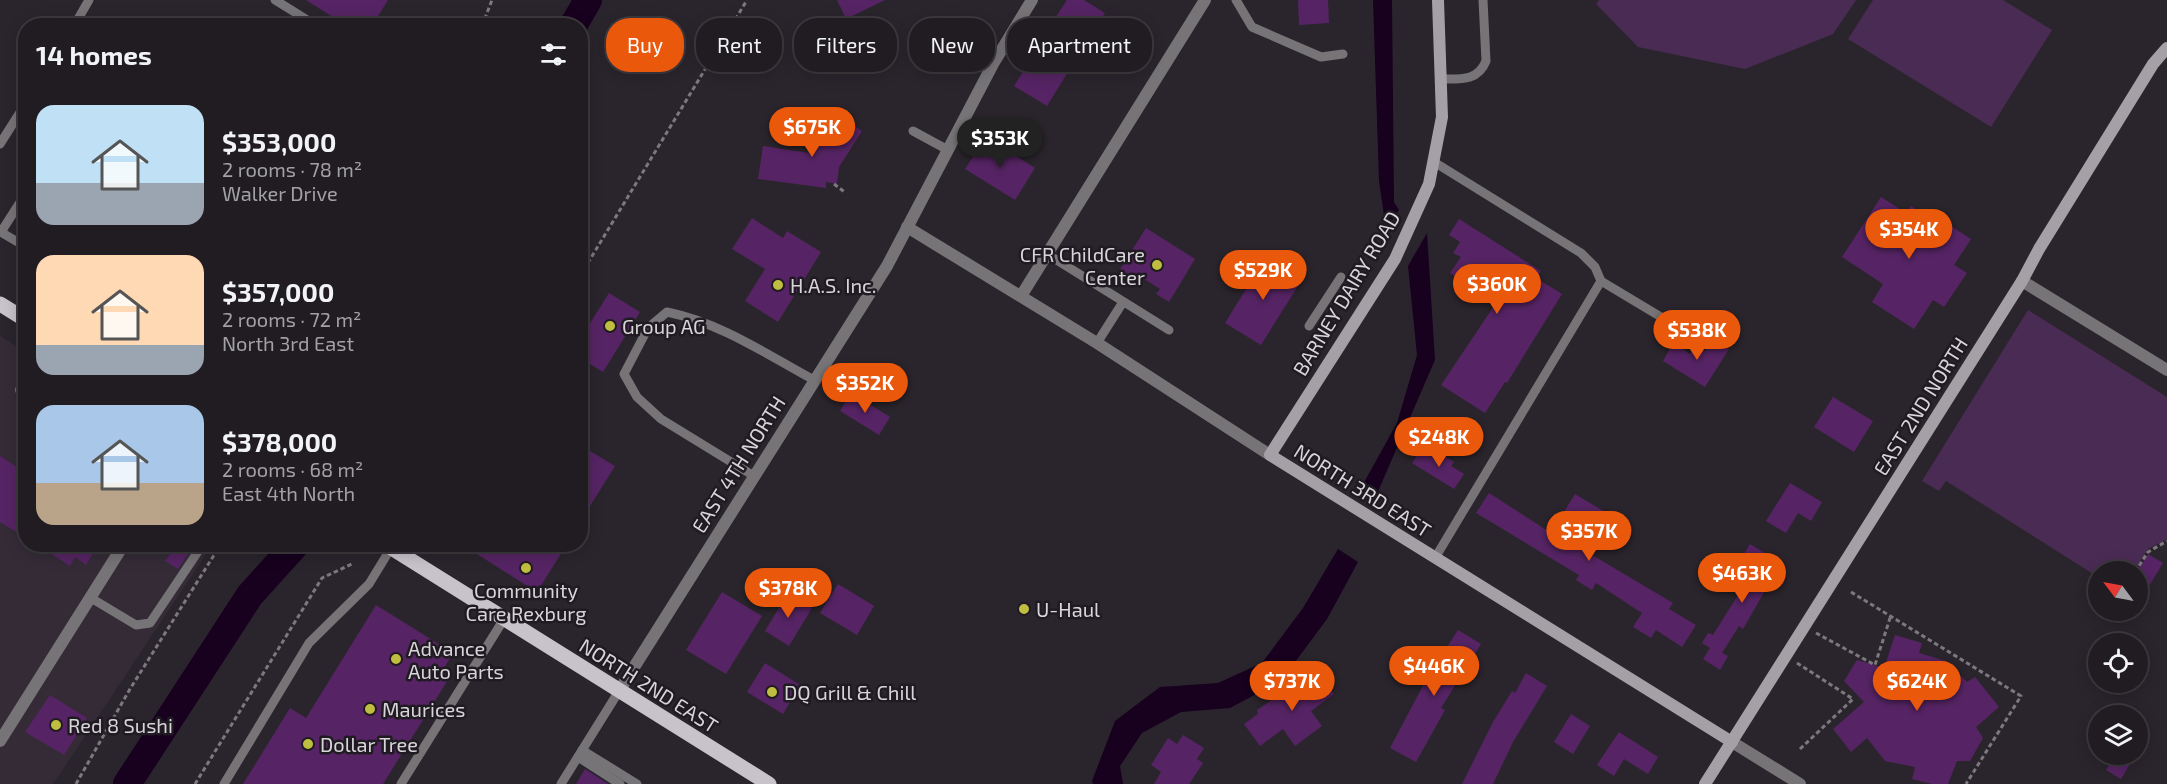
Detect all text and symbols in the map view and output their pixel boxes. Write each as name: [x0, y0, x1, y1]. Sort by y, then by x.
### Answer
chip: Buy: [606, 18, 684, 72]
chip: Rent: [696, 18, 782, 72]
chip: Filters: [794, 18, 897, 72]
chip: New: [909, 18, 995, 72]
chip: Apartment: [1007, 18, 1152, 72]
icon: filters: [537, 38, 570, 71]
text: 14 homes: [36, 39, 152, 70]
pin: $675K: [770, 107, 854, 158]
text: $675K: [783, 114, 841, 138]
pin: $353K: [958, 118, 1042, 169]
text: $353K: [971, 125, 1029, 149]
text: $353,000: [222, 126, 336, 157]
icon: home: [84, 129, 156, 201]
text: 2 rooms · 78 m²: [222, 157, 362, 181]
text: Walker Drive: [222, 181, 338, 205]
street label: BARNEY DAIRY ROAD: [1287, 206, 1405, 380]
pin: $354K: [1867, 209, 1951, 260]
text: $354K: [1879, 216, 1939, 240]
place label: CFR ChildCare Center: [1020, 242, 1145, 289]
pin: $529K: [1221, 250, 1305, 301]
text: $529K: [1234, 257, 1292, 281]
marker: CFR ChildCare Center: [1150, 258, 1164, 272]
pin: $360K: [1455, 264, 1539, 315]
text: $360K: [1467, 271, 1527, 295]
place label: H.A.S. Inc.: [790, 273, 876, 297]
text: $357,000: [222, 276, 334, 307]
marker: H.A.S. Inc.: [771, 278, 785, 292]
icon: home: [84, 279, 156, 351]
text: 2 rooms · 72 m²: [222, 307, 361, 331]
pin: $538K: [1655, 310, 1739, 361]
place label: Group AG: [622, 314, 706, 338]
text: $538K: [1667, 317, 1727, 341]
marker: Group AG: [603, 319, 617, 333]
text: North 3rd East: [222, 331, 354, 355]
street label: EAST 2ND NORTH: [1868, 333, 1972, 479]
pin: $352K: [823, 363, 907, 414]
text: $352K: [836, 370, 894, 394]
street label: EAST 4TH NORTH: [686, 391, 790, 537]
pin: $248K: [1397, 417, 1481, 468]
text: $248K: [1408, 424, 1470, 448]
text: $378,000: [222, 426, 337, 457]
icon: home: [84, 429, 156, 501]
street label: NORTH 3RD EAST: [1290, 438, 1436, 542]
text: 2 rooms · 68 m²: [222, 457, 363, 481]
text: East 4th North: [222, 481, 355, 505]
pin: $357K: [1547, 511, 1631, 562]
text: $357K: [1560, 518, 1618, 542]
pin: $463K: [1700, 553, 1784, 604]
text: $463K: [1712, 560, 1772, 584]
marker: Community Care Rexburg: [519, 561, 533, 575]
north arrow: [2088, 561, 2148, 621]
map controls: [2088, 561, 2148, 765]
pin: $378K: [746, 568, 830, 619]
text: $378K: [759, 575, 817, 599]
place label: Community Care Rexburg: [466, 578, 586, 625]
place label: U-Haul: [1036, 597, 1100, 621]
marker: U-Haul: [1017, 602, 1031, 616]
street label: NORTH 2ND EAST: [575, 633, 723, 737]
button: locate: [2088, 633, 2148, 693]
place label: Advance Auto Parts: [408, 636, 504, 683]
pin: $446K: [1392, 646, 1476, 697]
marker: Advance Auto Parts: [389, 652, 403, 666]
text: $446K: [1403, 653, 1465, 677]
pin: $737K: [1250, 661, 1334, 712]
pin: $624K: [1875, 661, 1959, 712]
text: $737K: [1264, 668, 1320, 692]
text: $624K: [1887, 668, 1947, 692]
place label: DQ Grill & Chill: [784, 680, 916, 704]
marker: DQ Grill & Chill: [765, 685, 779, 699]
place label: Maurices: [382, 697, 465, 721]
marker: Maurices: [363, 702, 377, 716]
button: layers: [2088, 705, 2148, 765]
place label: Red 8 Sushi: [68, 713, 173, 737]
marker: Red 8 Sushi: [49, 718, 63, 732]
place label: Dollar Tree: [320, 732, 418, 756]
marker: Dollar Tree: [301, 737, 315, 751]

